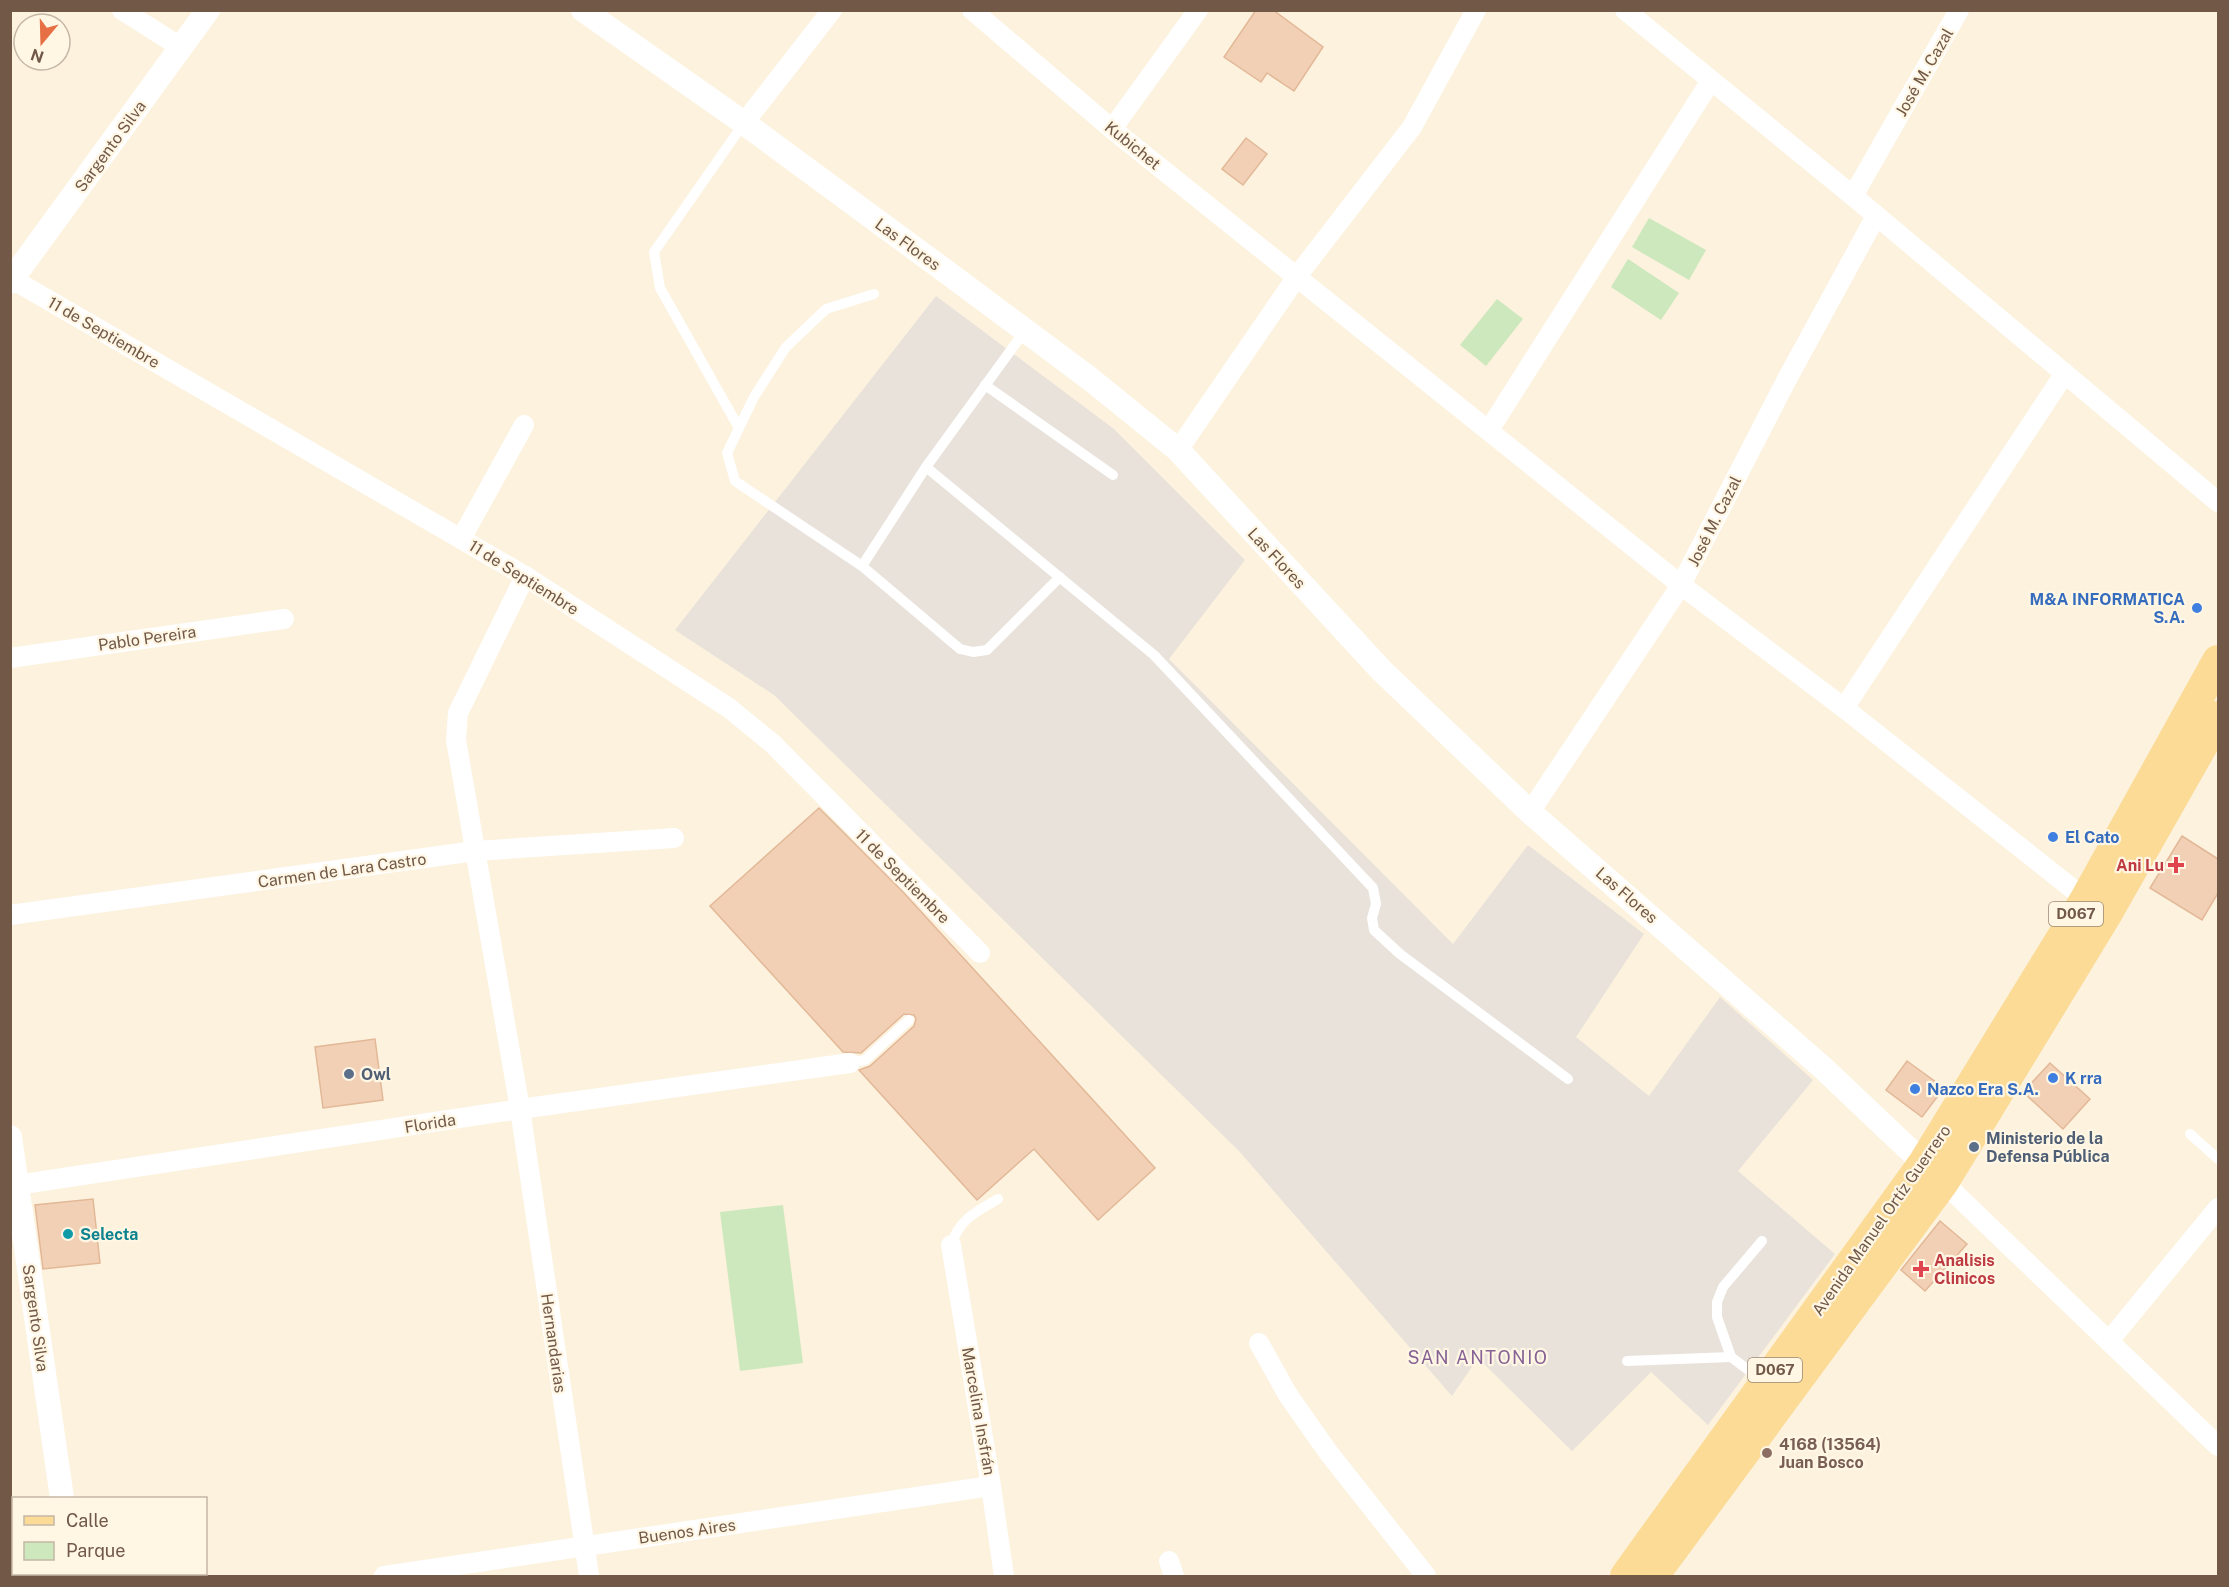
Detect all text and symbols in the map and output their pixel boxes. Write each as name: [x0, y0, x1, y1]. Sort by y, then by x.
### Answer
north arrow: [12, 12, 72, 72]
street label: José M. Cazal: [1891, 25, 1957, 120]
text: N: [28, 45, 46, 67]
street label: Sargento Silva: [71, 97, 150, 196]
street label: Kubichet: [1101, 117, 1164, 174]
street label: Las Flores: [871, 214, 944, 274]
street label: 11 de Septiembre: [45, 293, 163, 372]
street label: José M. Cazal: [1684, 473, 1745, 570]
street label: Las Flores: [1244, 524, 1309, 593]
street label: 11 de Septiembre: [465, 536, 582, 619]
place label: M&A INFORMATICA S.A.: [2030, 590, 2185, 627]
marker: M&A INFORMATICA S.A.: [2190, 601, 2204, 615]
street label: Pablo Pereira: [97, 622, 197, 655]
street label: 11 de Septiembre: [851, 825, 954, 928]
place label: El Cato: [2065, 828, 2120, 847]
marker: El Cato: [2046, 830, 2060, 844]
street label: Carmen de Lara Castro: [257, 849, 427, 892]
place label: Ani Lu: [2116, 856, 2164, 875]
marker: Ani Lu: [2169, 858, 2183, 872]
street label: Las Flores: [1592, 863, 1662, 927]
road number: D067: [2049, 902, 2103, 926]
place label: Owl: [361, 1065, 391, 1084]
marker: Owl: [342, 1067, 356, 1081]
place label: K rra: [2065, 1069, 2102, 1088]
marker: K rra: [2046, 1071, 2060, 1085]
place label: Nazco Era S.A.: [1927, 1080, 2039, 1099]
marker: Nazco Era S.A.: [1908, 1082, 1922, 1096]
street label: Florida: [403, 1110, 457, 1137]
street label: Avenida Manuel Ortíz Guerrero: [1808, 1121, 1955, 1319]
place label: Ministerio de la Defensa Pública: [1986, 1129, 2110, 1166]
marker: Ministerio de la Defensa Pública: [1967, 1140, 1981, 1154]
place label: Selecta: [80, 1225, 138, 1244]
marker: Selecta: [61, 1227, 75, 1241]
place label: Analisis Clinicos: [1934, 1251, 1995, 1288]
marker: Analisis Clinicos: [1912, 1260, 1930, 1278]
street label: Sargento Silva: [19, 1263, 52, 1373]
street label: Hernandarias: [537, 1292, 570, 1394]
street label: Marcelina Insfrán: [958, 1346, 999, 1477]
district label: SAN ANTONIO: [1408, 1347, 1549, 1368]
road number: D067: [1748, 1358, 1802, 1382]
place label: 4168 (13564) Juan Bosco: [1779, 1435, 1881, 1472]
marker: 4168 (13564) Juan Bosco: [1760, 1446, 1774, 1460]
legend: [12, 1497, 207, 1575]
text: Calle: [66, 1510, 109, 1531]
street label: Buenos Aires: [637, 1515, 737, 1548]
text: Parque: [66, 1540, 126, 1561]

